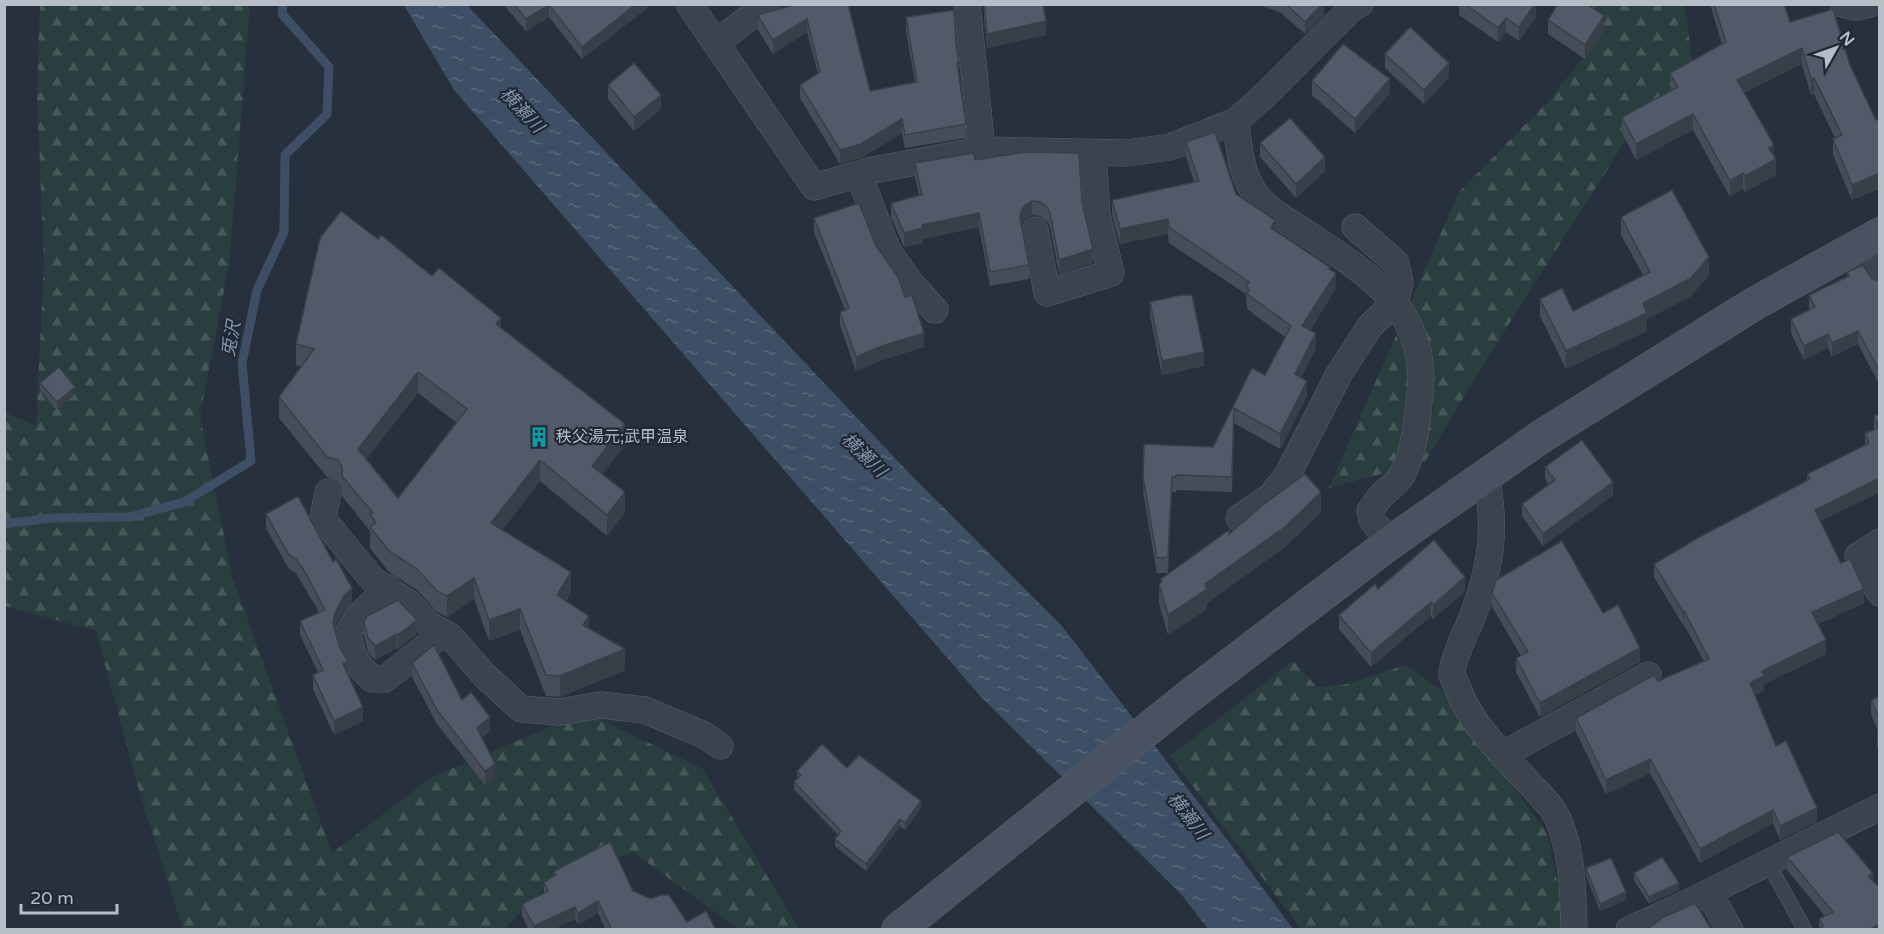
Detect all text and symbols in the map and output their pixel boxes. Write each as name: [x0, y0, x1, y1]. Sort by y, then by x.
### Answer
north arrow: [1806, 18, 1866, 78]
text: N: [1835, 28, 1859, 50]
water label: 横瀬川: [496, 83, 550, 139]
water label: 兎沢: [217, 317, 245, 359]
building icon: 秩父湯元;武甲温泉: [527, 425, 551, 449]
place label: 秩父湯元;武甲温泉: [556, 427, 688, 447]
water label: 横瀬川: [837, 428, 893, 483]
water label: 横瀬川: [1163, 788, 1215, 846]
scale bar: [21, 877, 117, 915]
text: 20 m: [30, 887, 74, 909]

